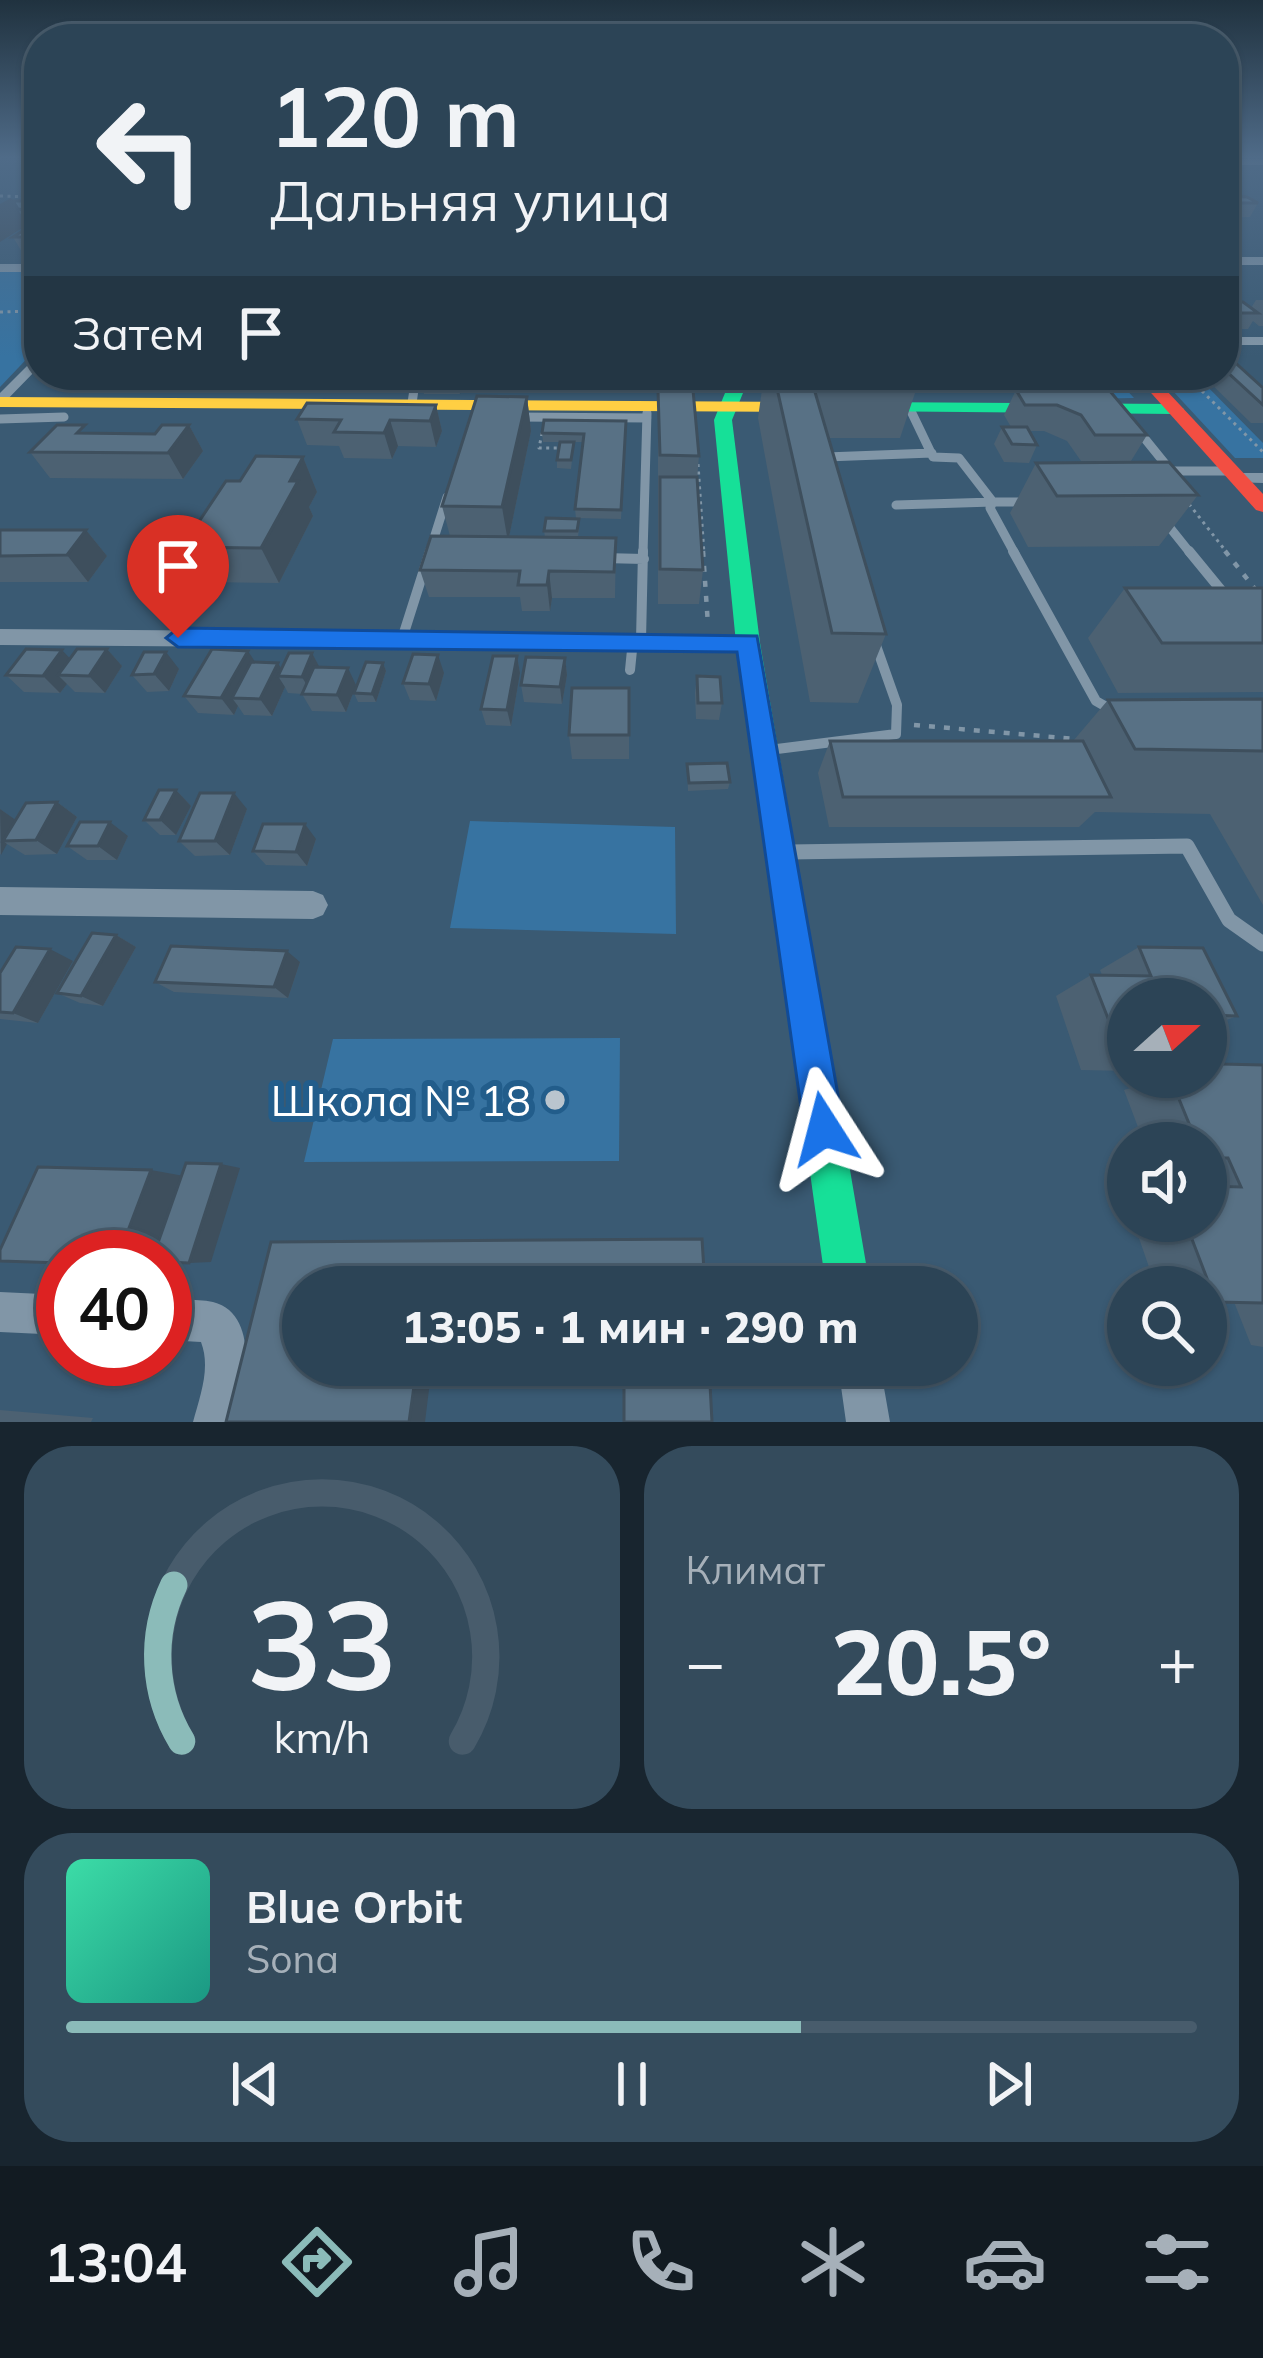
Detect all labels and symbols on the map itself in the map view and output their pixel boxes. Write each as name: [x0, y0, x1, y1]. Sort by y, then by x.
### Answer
pin: [127, 515, 229, 638]
north arrow: [1107, 978, 1227, 1098]
position arrow: [761, 1066, 887, 1192]
place label: Школа № 18: [271, 1074, 531, 1127]
marker: Школа № 18: [542, 1087, 568, 1113]
speed limit sign: 40: [36, 1230, 192, 1386]

